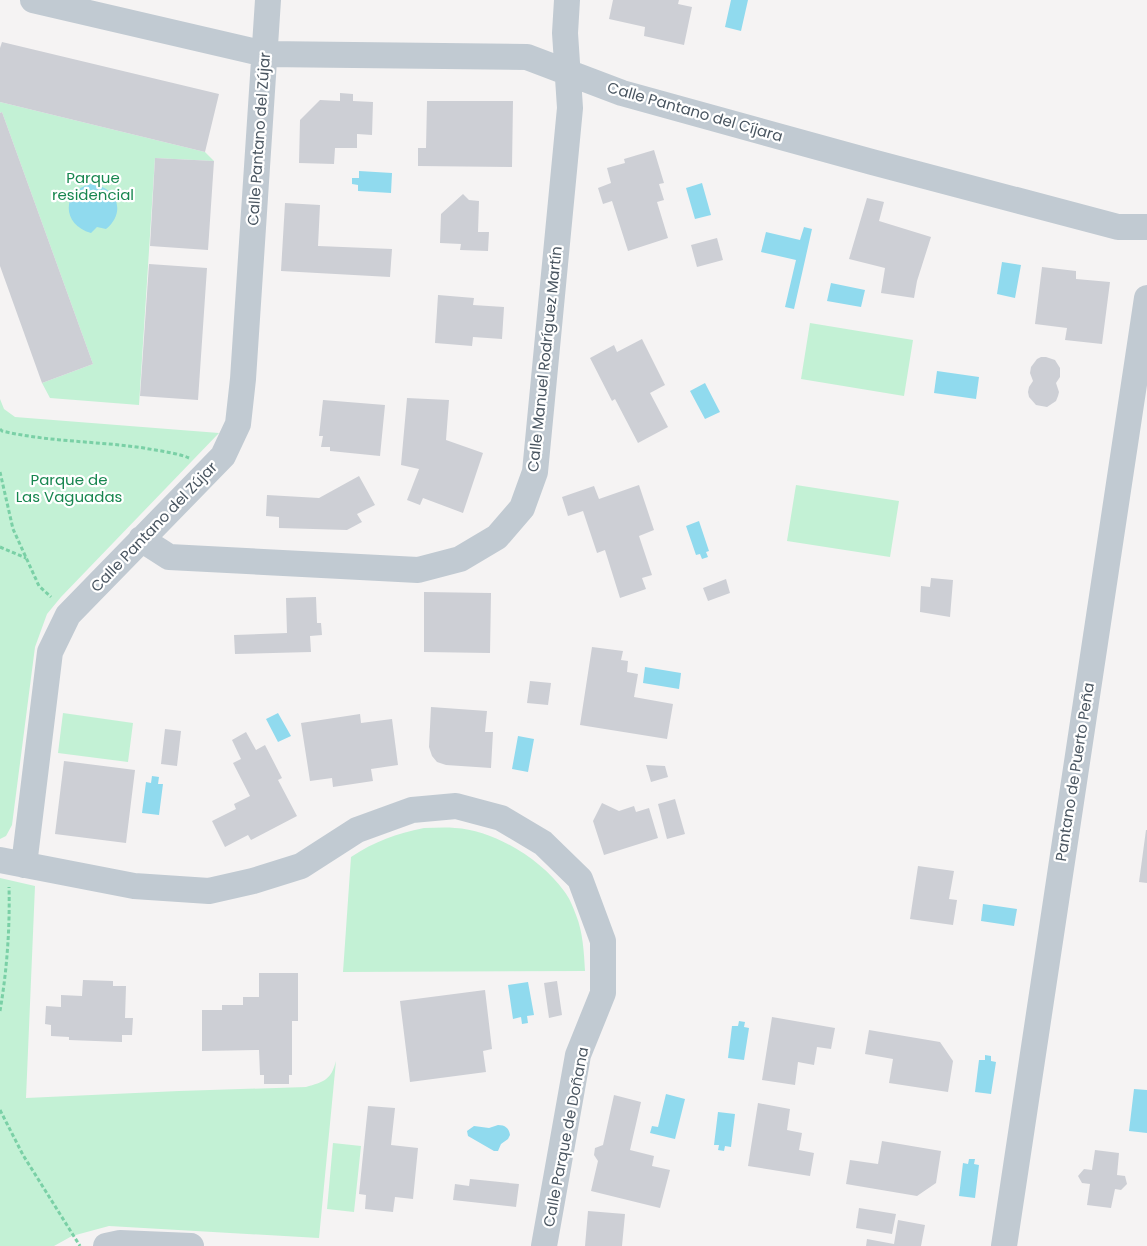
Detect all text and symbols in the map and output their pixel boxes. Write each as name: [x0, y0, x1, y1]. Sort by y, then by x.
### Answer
street label: Calle Pantano del Zújar: [242, 51, 275, 226]
street label: Calle Pantano del Cíjara: [605, 76, 785, 147]
park label: Parque residencial: [52, 167, 134, 205]
street label: Calle Manuel Rodríguez Martín: [522, 245, 567, 473]
street label: Calle Pantano del Zújar: [86, 457, 222, 597]
park label: Parque de Las Vaguadas: [16, 469, 123, 507]
street label: Pantano de Puerto Peña: [1050, 681, 1099, 863]
street label: Calle Parque de Doñana: [538, 1045, 593, 1229]

